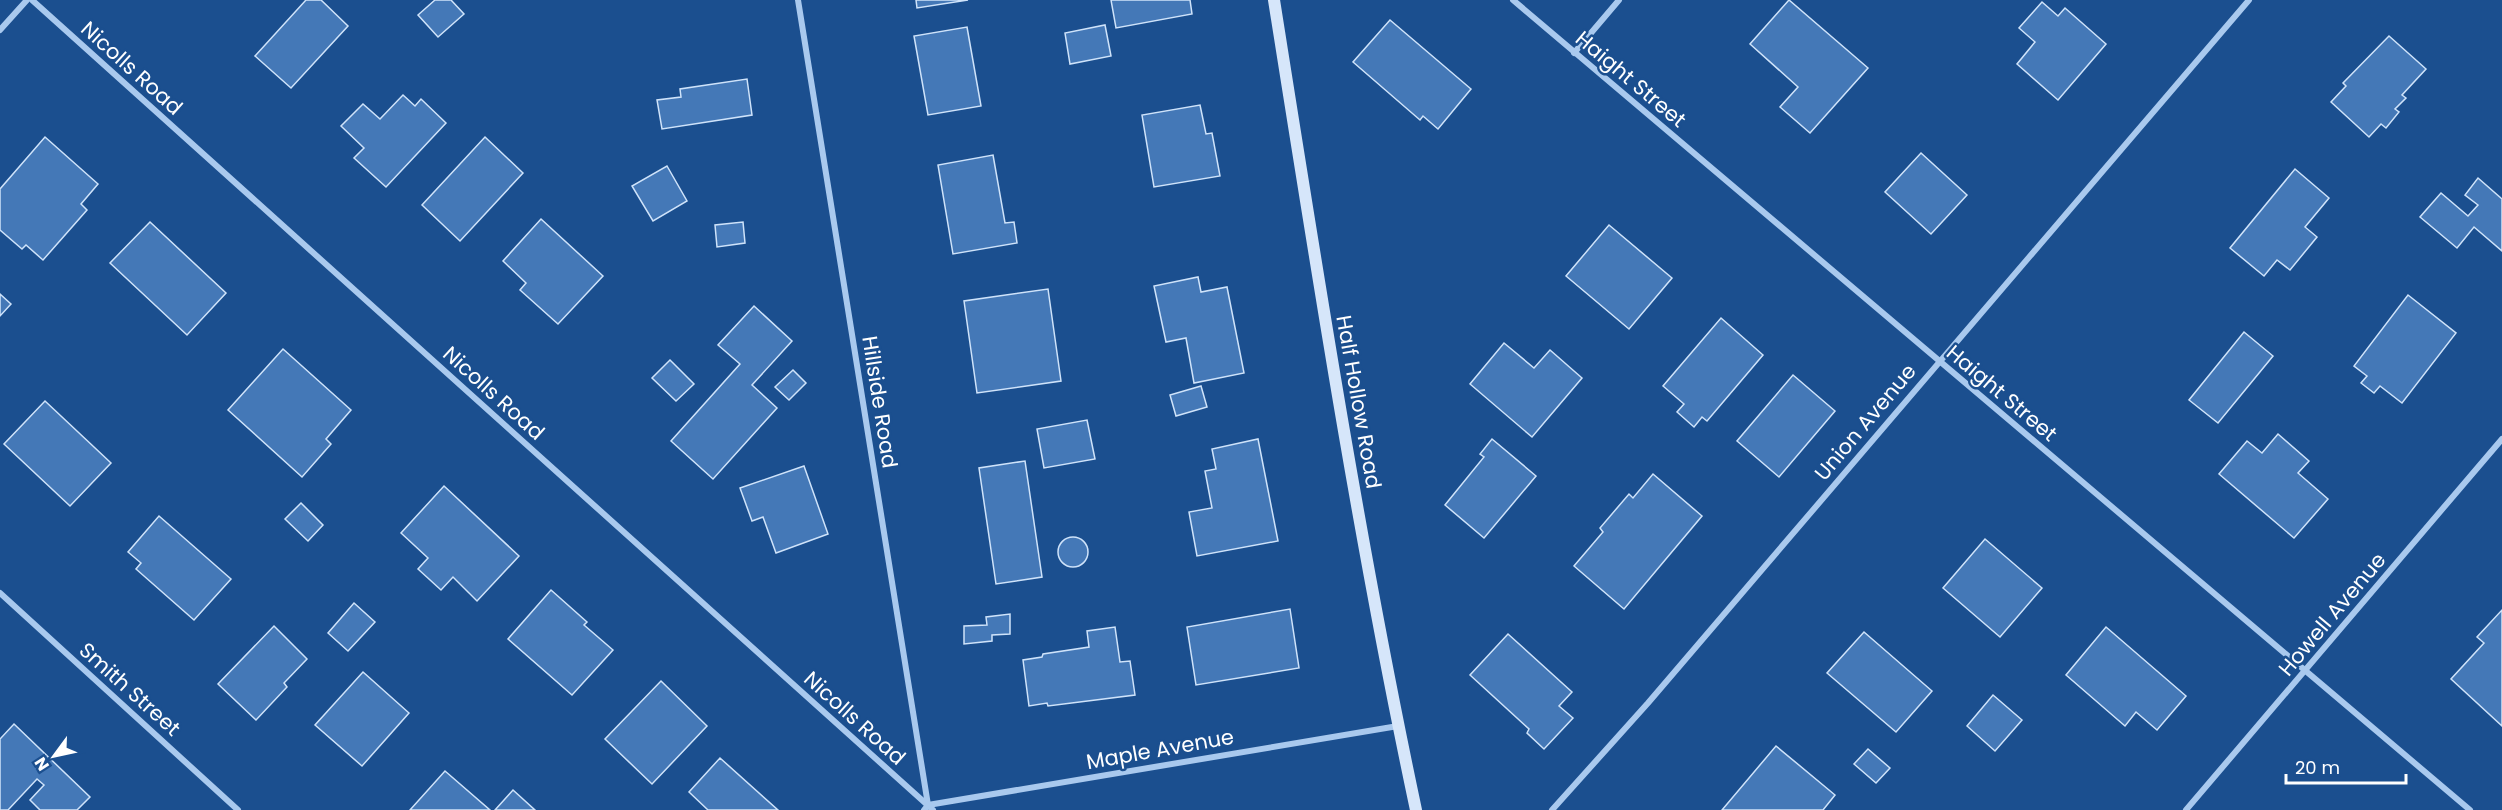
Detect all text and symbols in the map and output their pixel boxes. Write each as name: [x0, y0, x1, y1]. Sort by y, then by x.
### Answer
street label: Nicolls Road: [75, 15, 189, 121]
street label: Haight Street: [1569, 24, 1693, 134]
street label: Half Hollow Road: [1329, 313, 1389, 491]
street label: Hillside Road: [855, 334, 905, 470]
street label: Haight Street: [1940, 338, 2064, 448]
street label: Nicolls Road: [437, 340, 551, 446]
street label: Union Avenue: [1808, 357, 1922, 487]
street label: Howell Avenue: [2272, 546, 2392, 682]
street label: Smith Street: [73, 636, 187, 742]
street label: Nicolls Road: [798, 665, 912, 771]
street label: Maple Avenue: [1084, 722, 1236, 776]
north arrow: [24, 726, 84, 786]
scale bar: [2286, 747, 2406, 785]
text: N: [29, 753, 55, 775]
text: 20 m: [2295, 755, 2340, 780]

